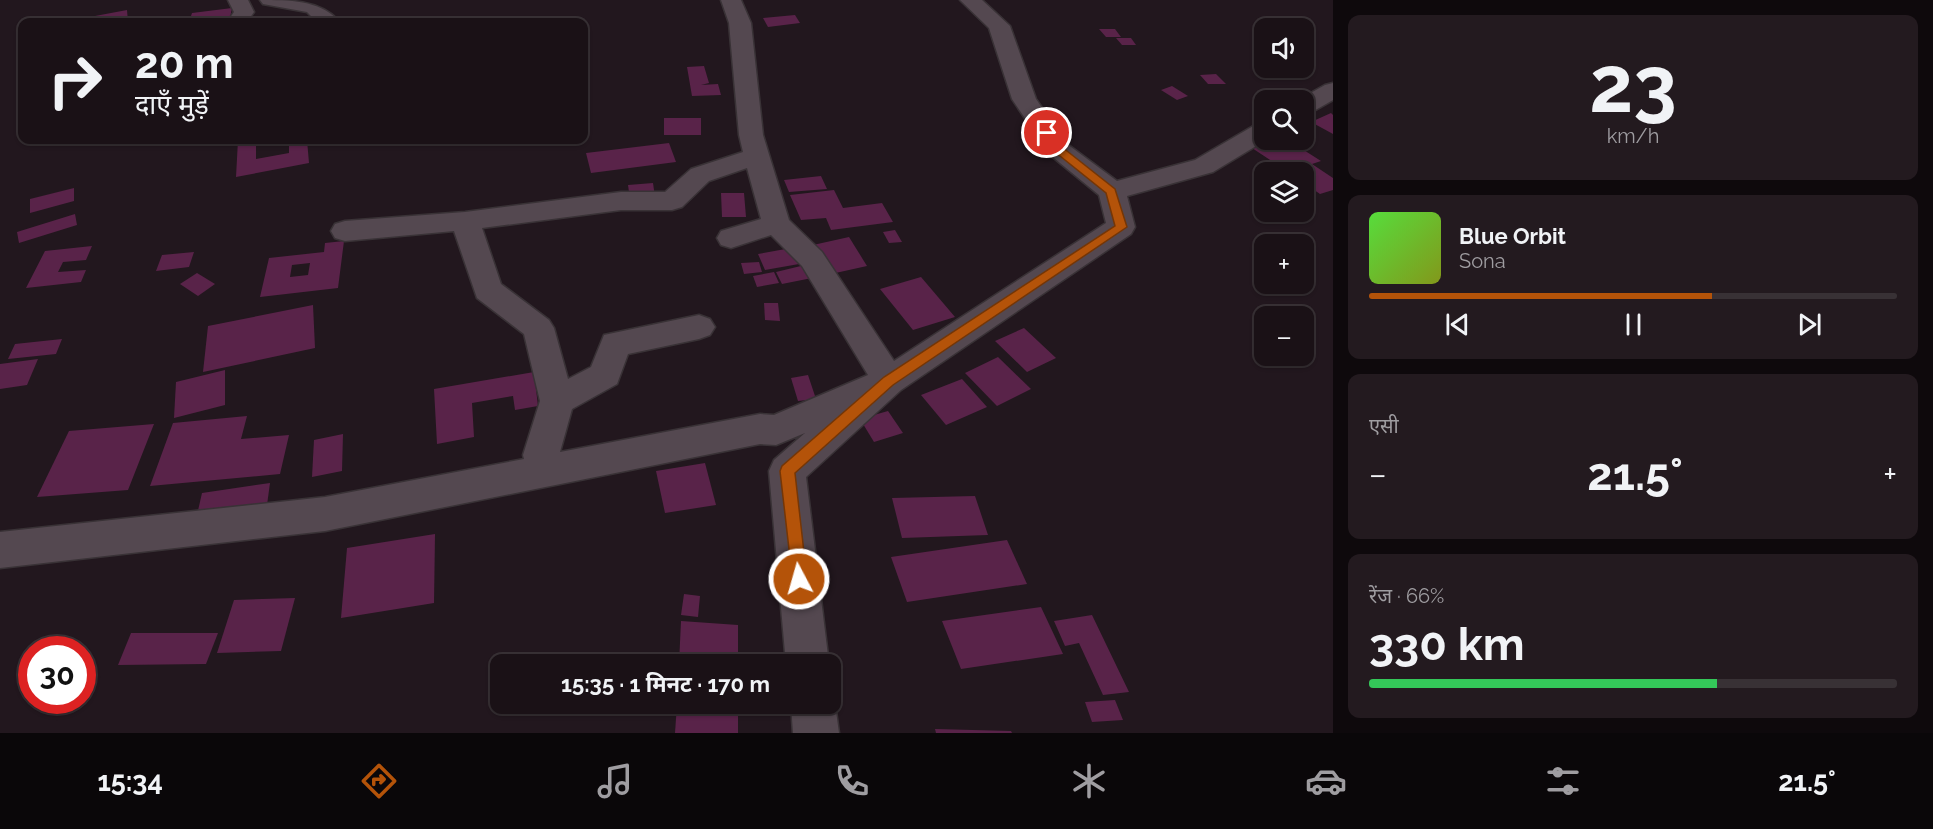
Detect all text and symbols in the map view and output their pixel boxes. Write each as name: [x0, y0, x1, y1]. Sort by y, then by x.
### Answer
map controls: [1254, 18, 1314, 366]
button: sound: [1254, 18, 1314, 78]
text: 20 m: [135, 39, 234, 88]
text: 23: [1589, 39, 1677, 130]
icon: right: [36, 42, 114, 120]
text: दाएँ मुड़ें: [135, 89, 209, 120]
button: search: [1254, 90, 1314, 150]
pin: [1021, 107, 1072, 158]
icon: arrive: [1030, 116, 1063, 149]
text: km/h: [1607, 124, 1659, 148]
button: layers: [1254, 162, 1314, 222]
text: Blue Orbit: [1459, 223, 1566, 249]
button: +: [1254, 234, 1314, 294]
text: Sona: [1459, 249, 1506, 273]
button: −: [1254, 306, 1314, 366]
icon: previous: [1441, 308, 1474, 341]
icon: pause: [1617, 308, 1650, 341]
icon: next: [1793, 308, 1826, 341]
text: एसी: [1369, 414, 1399, 438]
text: 21.5°: [1587, 448, 1683, 501]
text: −: [1369, 455, 1387, 494]
text: +: [1883, 455, 1897, 494]
position arrow: [767, 547, 831, 611]
text: रेंज · 66%: [1369, 584, 1444, 608]
text: 330 km: [1369, 618, 1525, 671]
speed limit sign: 30: [18, 636, 96, 714]
text: 15:35 · 1 मिनट · 170 m: [561, 671, 770, 697]
icon: directions: [358, 760, 400, 802]
icon: music: [594, 760, 636, 802]
icon: phone: [831, 760, 873, 802]
icon: climate: [1068, 760, 1110, 802]
icon: car: [1305, 760, 1347, 802]
icon: filters: [1542, 760, 1584, 802]
text: 15:34: [97, 766, 163, 797]
text: 21.5°: [1778, 766, 1836, 797]

